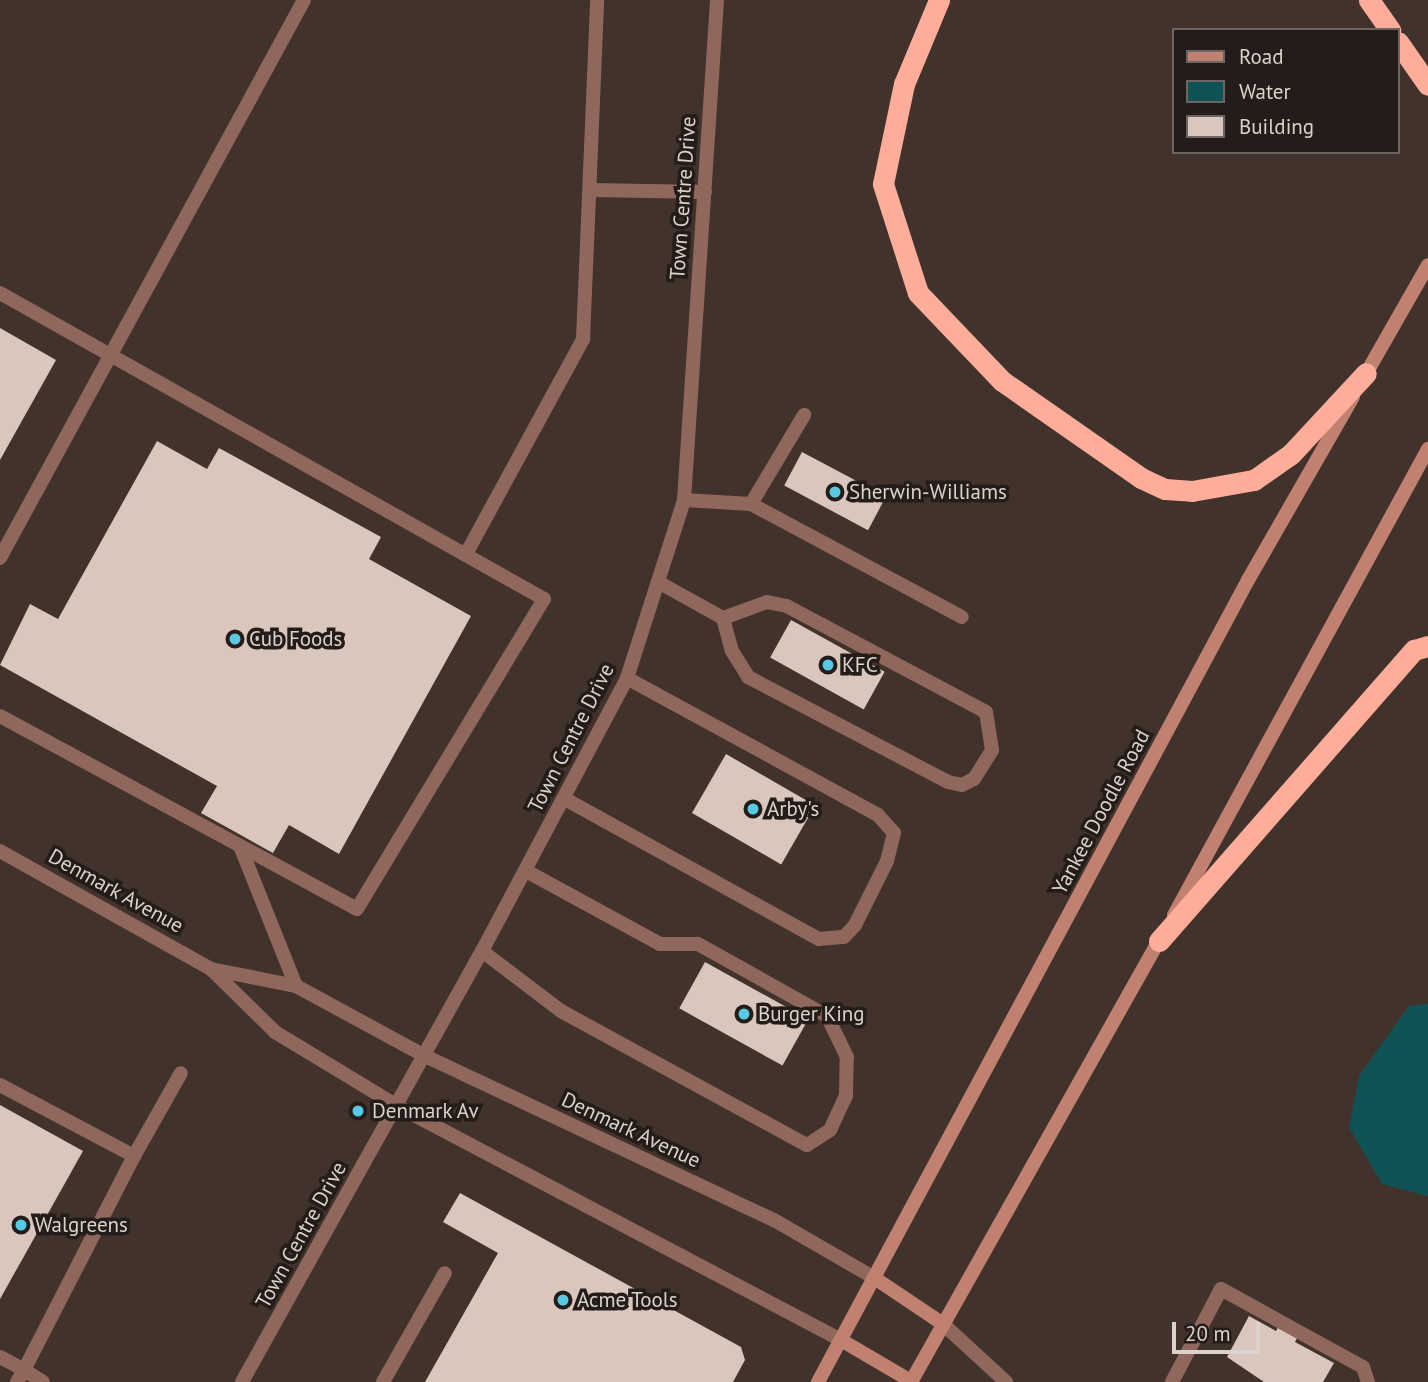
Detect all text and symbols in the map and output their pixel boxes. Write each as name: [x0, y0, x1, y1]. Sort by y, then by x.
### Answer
legend: [1172, 28, 1400, 154]
text: Road: [1239, 43, 1283, 70]
text: Water: [1239, 78, 1291, 105]
text: Building: [1239, 113, 1314, 140]
street label: Town Centre Drive: [665, 116, 701, 280]
place label: Sherwin-Williams: [849, 479, 1007, 505]
marker: Sherwin-Williams: [827, 484, 843, 500]
place label: Cub Foods: [249, 626, 342, 652]
marker: Cub Foods: [227, 631, 243, 647]
place label: KFC: [842, 652, 878, 678]
marker: KFC: [820, 657, 836, 673]
street label: Town Centre Drive: [523, 659, 619, 817]
street label: Yankee Doodle Road: [1047, 725, 1155, 899]
place label: Arby's: [767, 796, 819, 822]
marker: Arby's: [745, 801, 761, 817]
street label: Denmark Avenue: [44, 843, 188, 939]
place label: Burger King: [758, 1001, 865, 1027]
marker: Burger King: [736, 1006, 752, 1022]
street label: Denmark Avenue: [557, 1087, 705, 1173]
place label: Denmark Av: [372, 1098, 480, 1124]
marker: Denmark Av: [350, 1103, 366, 1119]
street label: Town Centre Drive: [250, 1157, 352, 1313]
place label: Walgreens: [35, 1212, 128, 1238]
marker: Walgreens: [13, 1217, 29, 1233]
place label: Acme Tools: [577, 1287, 678, 1313]
marker: Acme Tools: [555, 1292, 571, 1308]
scale bar: [1176, 1308, 1264, 1352]
text: 20 m: [1185, 1320, 1231, 1347]

